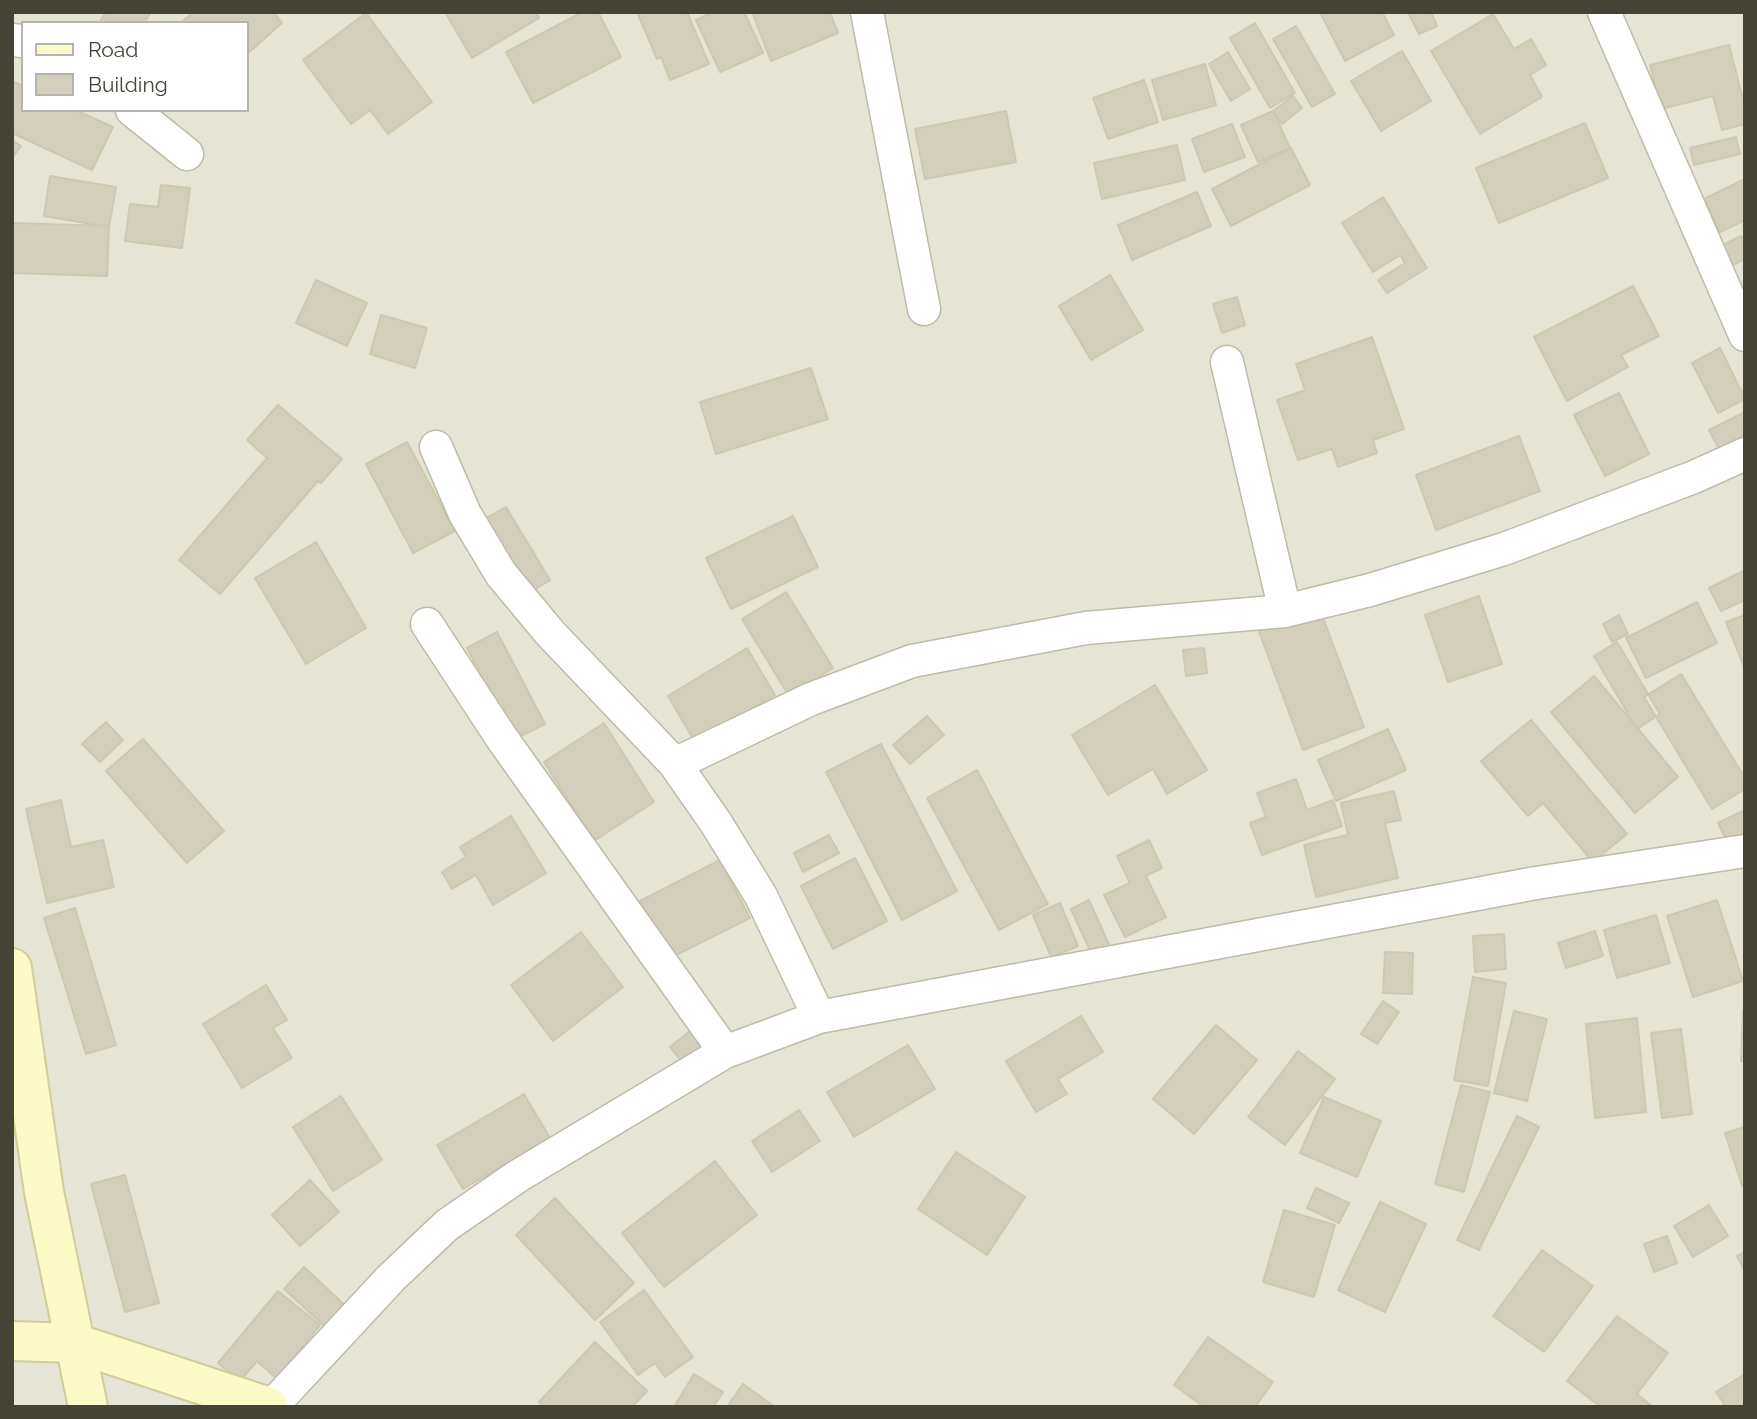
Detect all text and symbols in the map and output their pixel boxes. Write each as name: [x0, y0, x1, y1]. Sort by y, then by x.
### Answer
legend: [21, 21, 248, 112]
text: Road: [88, 37, 138, 62]
text: Building: [88, 72, 168, 97]

